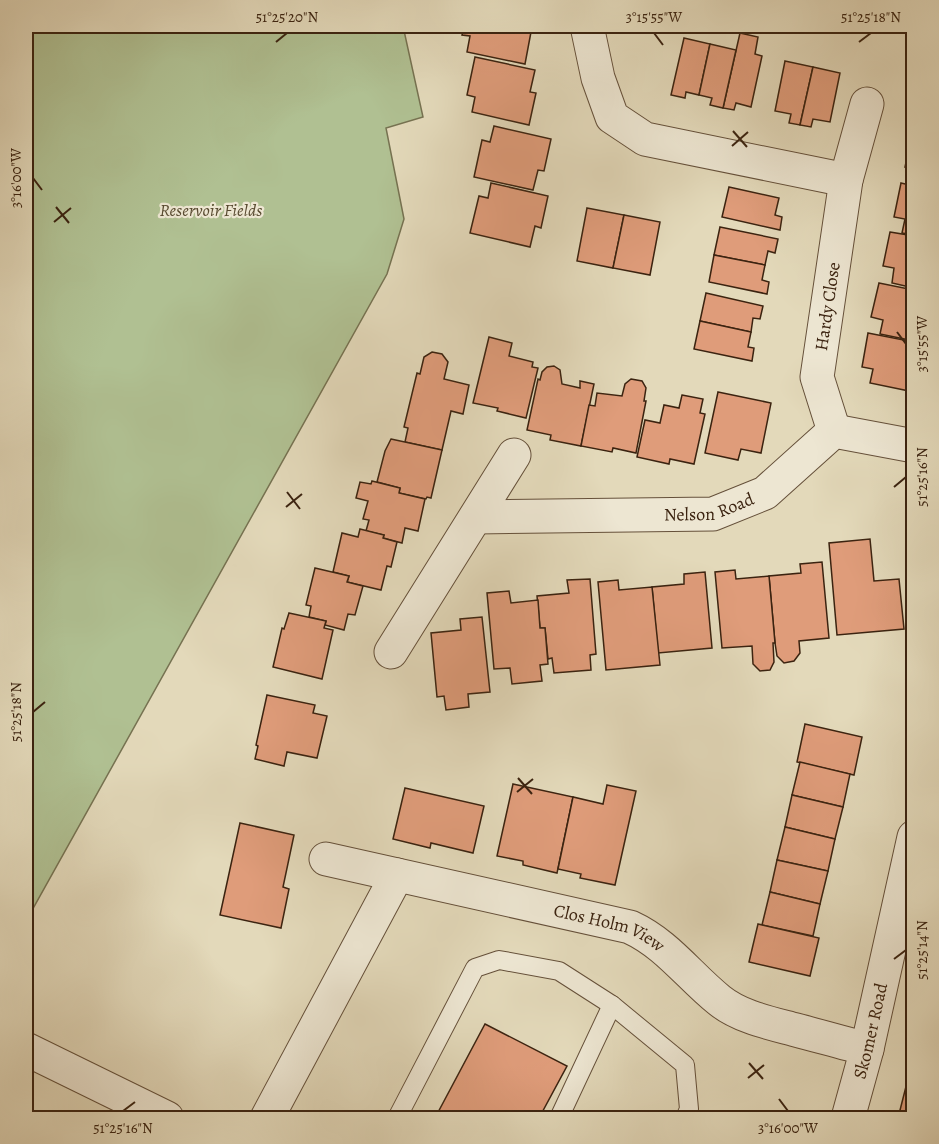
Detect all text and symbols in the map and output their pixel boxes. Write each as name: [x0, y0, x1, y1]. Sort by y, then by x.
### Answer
text: 51°25'20"N: [256, 7, 319, 27]
text: 3°15'55"W: [626, 7, 682, 27]
text: 51°25'18"N: [841, 7, 901, 27]
text: 3°16'00"W: [6, 148, 26, 208]
park label: Reservoir Fields: [160, 198, 262, 222]
street label: Hardy Close: [809, 260, 846, 352]
text: 3°15'55"W: [912, 316, 932, 372]
text: 51°25'16"N: [912, 447, 932, 507]
street label: Nelson Road: [664, 487, 758, 527]
text: 51°25'18"N: [6, 682, 26, 742]
street label: Clos Holm View: [551, 898, 670, 958]
text: 51°25'14"N: [912, 920, 932, 980]
street label: Skomer Road: [847, 980, 893, 1082]
text: 51°25'16"N: [93, 1118, 153, 1138]
text: 3°16'00"W: [758, 1118, 818, 1138]

